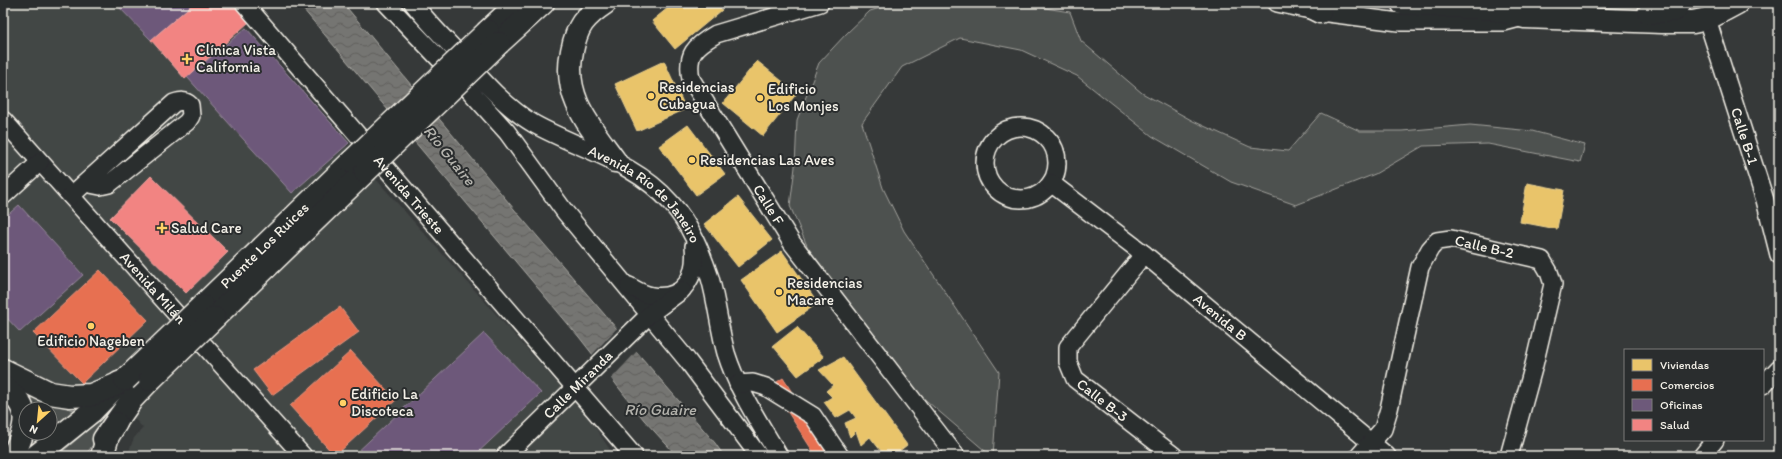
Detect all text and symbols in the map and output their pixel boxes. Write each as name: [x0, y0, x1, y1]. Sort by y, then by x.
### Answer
place label: Clínica Vista California: [196, 41, 276, 76]
marker: Clínica Vista California: [181, 53, 193, 65]
place label: Residencias Cubagua: [659, 78, 735, 113]
place label: Edificio Los Monjes: [768, 80, 839, 115]
marker: Residencias Cubagua: [646, 91, 656, 101]
marker: Edificio Los Monjes: [755, 93, 765, 103]
street label: Calle B-1: [1727, 105, 1762, 167]
water label: Río Guaire: [420, 121, 480, 190]
street label: Avenida Río de Janeiro: [585, 141, 704, 246]
place label: Residencias Las Aves: [700, 151, 835, 169]
street label: Avenida Trieste: [370, 152, 448, 238]
marker: Residencias Las Aves: [687, 155, 697, 165]
street label: Calle F: [749, 181, 788, 228]
street label: Puente Los Ruices: [216, 198, 313, 292]
place label: Salud Care: [171, 219, 242, 237]
marker: Salud Care: [156, 222, 168, 234]
street label: Calle B-2: [1453, 231, 1516, 262]
street label: Avenida Milán: [116, 248, 190, 328]
place label: Residencias Macare: [787, 274, 863, 309]
marker: Residencias Macare: [774, 287, 784, 297]
street label: Avenida B: [1190, 290, 1251, 345]
marker: Edificio Nageben: [86, 321, 96, 331]
place label: Edificio Nageben: [37, 332, 145, 350]
street label: Calle Miranda: [539, 346, 617, 423]
legend: [1624, 349, 1764, 441]
text: Viviendas: [1660, 358, 1709, 372]
street label: Calle B-3: [1073, 375, 1132, 426]
text: Comercios: [1660, 378, 1714, 392]
place label: Edificio La Discoteca: [351, 385, 418, 420]
marker: Edificio La Discoteca: [338, 398, 348, 408]
text: Oficinas: [1660, 398, 1703, 412]
water label: Río Guaire: [624, 400, 697, 419]
north arrow: [18, 401, 58, 441]
text: Salud: [1660, 418, 1690, 432]
text: N: [27, 422, 40, 437]

